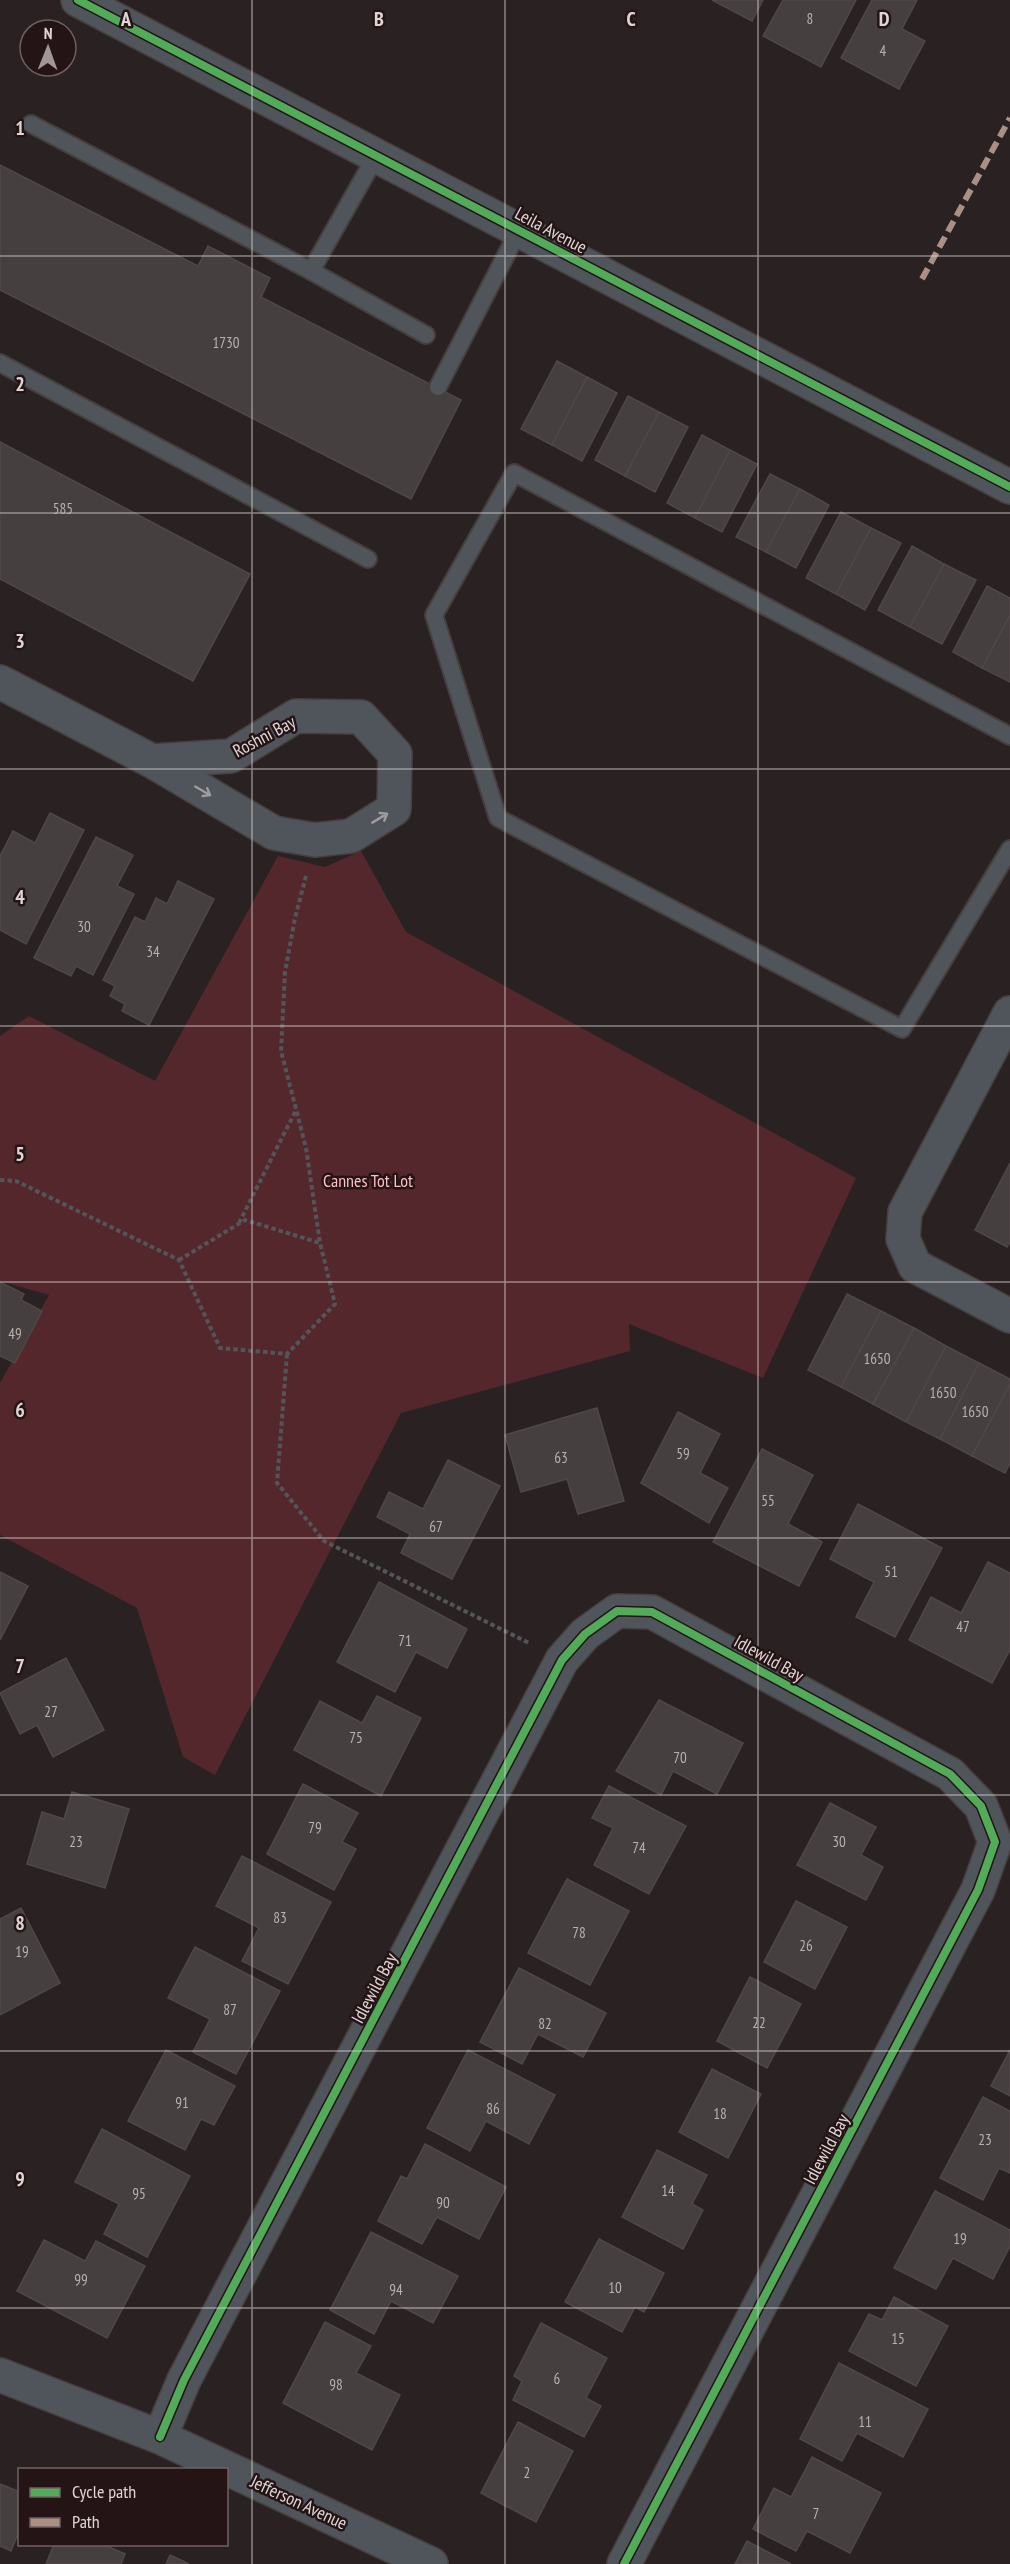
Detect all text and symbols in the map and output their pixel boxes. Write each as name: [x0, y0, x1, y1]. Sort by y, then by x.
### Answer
text: A: [120, 6, 132, 32]
text: B: [374, 6, 384, 32]
text: C: [626, 6, 636, 32]
text: D: [879, 6, 890, 32]
house number: 8: [807, 9, 813, 28]
north arrow: [18, 18, 78, 78]
text: N: [44, 23, 53, 43]
house number: 4: [880, 41, 887, 60]
text: 1: [15, 115, 25, 141]
street label: Leila Avenue: [511, 201, 591, 259]
house number: 1730: [212, 333, 240, 352]
text: 2: [15, 371, 25, 397]
house number: 585: [53, 499, 73, 518]
text: 3: [15, 628, 25, 654]
street label: Roshni Bay: [229, 710, 300, 762]
one-way arrow: [194, 785, 211, 797]
one-way arrow: [371, 811, 388, 823]
text: 4: [15, 884, 25, 910]
house number: 30: [77, 917, 91, 936]
house number: 34: [146, 942, 160, 961]
text: 5: [15, 1141, 25, 1167]
park label: Cannes Tot Lot: [323, 1169, 413, 1192]
house number: 49: [8, 1324, 22, 1343]
house number: 1650: [863, 1349, 891, 1368]
house number: 1650: [929, 1383, 957, 1402]
text: 6: [15, 1397, 25, 1423]
house number: 1650: [961, 1402, 989, 1421]
house number: 59: [676, 1444, 690, 1463]
house number: 63: [554, 1448, 568, 1467]
house number: 55: [761, 1491, 775, 1510]
house number: 67: [429, 1517, 443, 1536]
house number: 51: [884, 1562, 898, 1581]
house number: 47: [956, 1617, 970, 1636]
street label: Idlewild Bay: [730, 1629, 808, 1687]
house number: 71: [398, 1631, 412, 1650]
text: 7: [15, 1653, 25, 1679]
house number: 27: [44, 1702, 58, 1721]
house number: 75: [349, 1728, 363, 1747]
house number: 70: [673, 1748, 687, 1767]
house number: 79: [308, 1818, 322, 1837]
house number: 23: [69, 1832, 83, 1851]
house number: 30: [832, 1832, 846, 1851]
house number: 74: [632, 1838, 646, 1857]
house number: 83: [273, 1908, 287, 1927]
text: 8: [15, 1910, 25, 1936]
house number: 78: [572, 1923, 586, 1942]
house number: 26: [799, 1936, 813, 1955]
house number: 19: [15, 1942, 29, 1961]
street label: Idlewild Bay: [346, 1949, 402, 2027]
house number: 87: [223, 2000, 237, 2019]
house number: 22: [752, 2013, 766, 2032]
house number: 82: [538, 2014, 552, 2033]
house number: 91: [175, 2093, 189, 2112]
house number: 86: [486, 2099, 500, 2118]
house number: 18: [713, 2104, 727, 2123]
street label: Idlewild Bay: [798, 2110, 854, 2188]
house number: 23: [978, 2130, 992, 2149]
text: 9: [15, 2166, 25, 2192]
house number: 14: [661, 2181, 675, 2200]
house number: 95: [132, 2184, 146, 2203]
house number: 90: [436, 2193, 450, 2212]
house number: 19: [953, 2229, 967, 2248]
house number: 99: [74, 2270, 88, 2289]
house number: 10: [608, 2278, 622, 2297]
house number: 94: [389, 2280, 403, 2299]
house number: 15: [891, 2329, 905, 2348]
house number: 6: [554, 2369, 561, 2388]
house number: 98: [329, 2375, 343, 2394]
house number: 11: [858, 2412, 872, 2431]
house number: 2: [524, 2463, 530, 2482]
legend: [18, 2468, 228, 2546]
street label: Jefferson Avenue: [246, 2469, 351, 2534]
text: Cycle path: [72, 2480, 136, 2503]
house number: 7: [813, 2504, 819, 2523]
text: Path: [72, 2510, 100, 2533]

